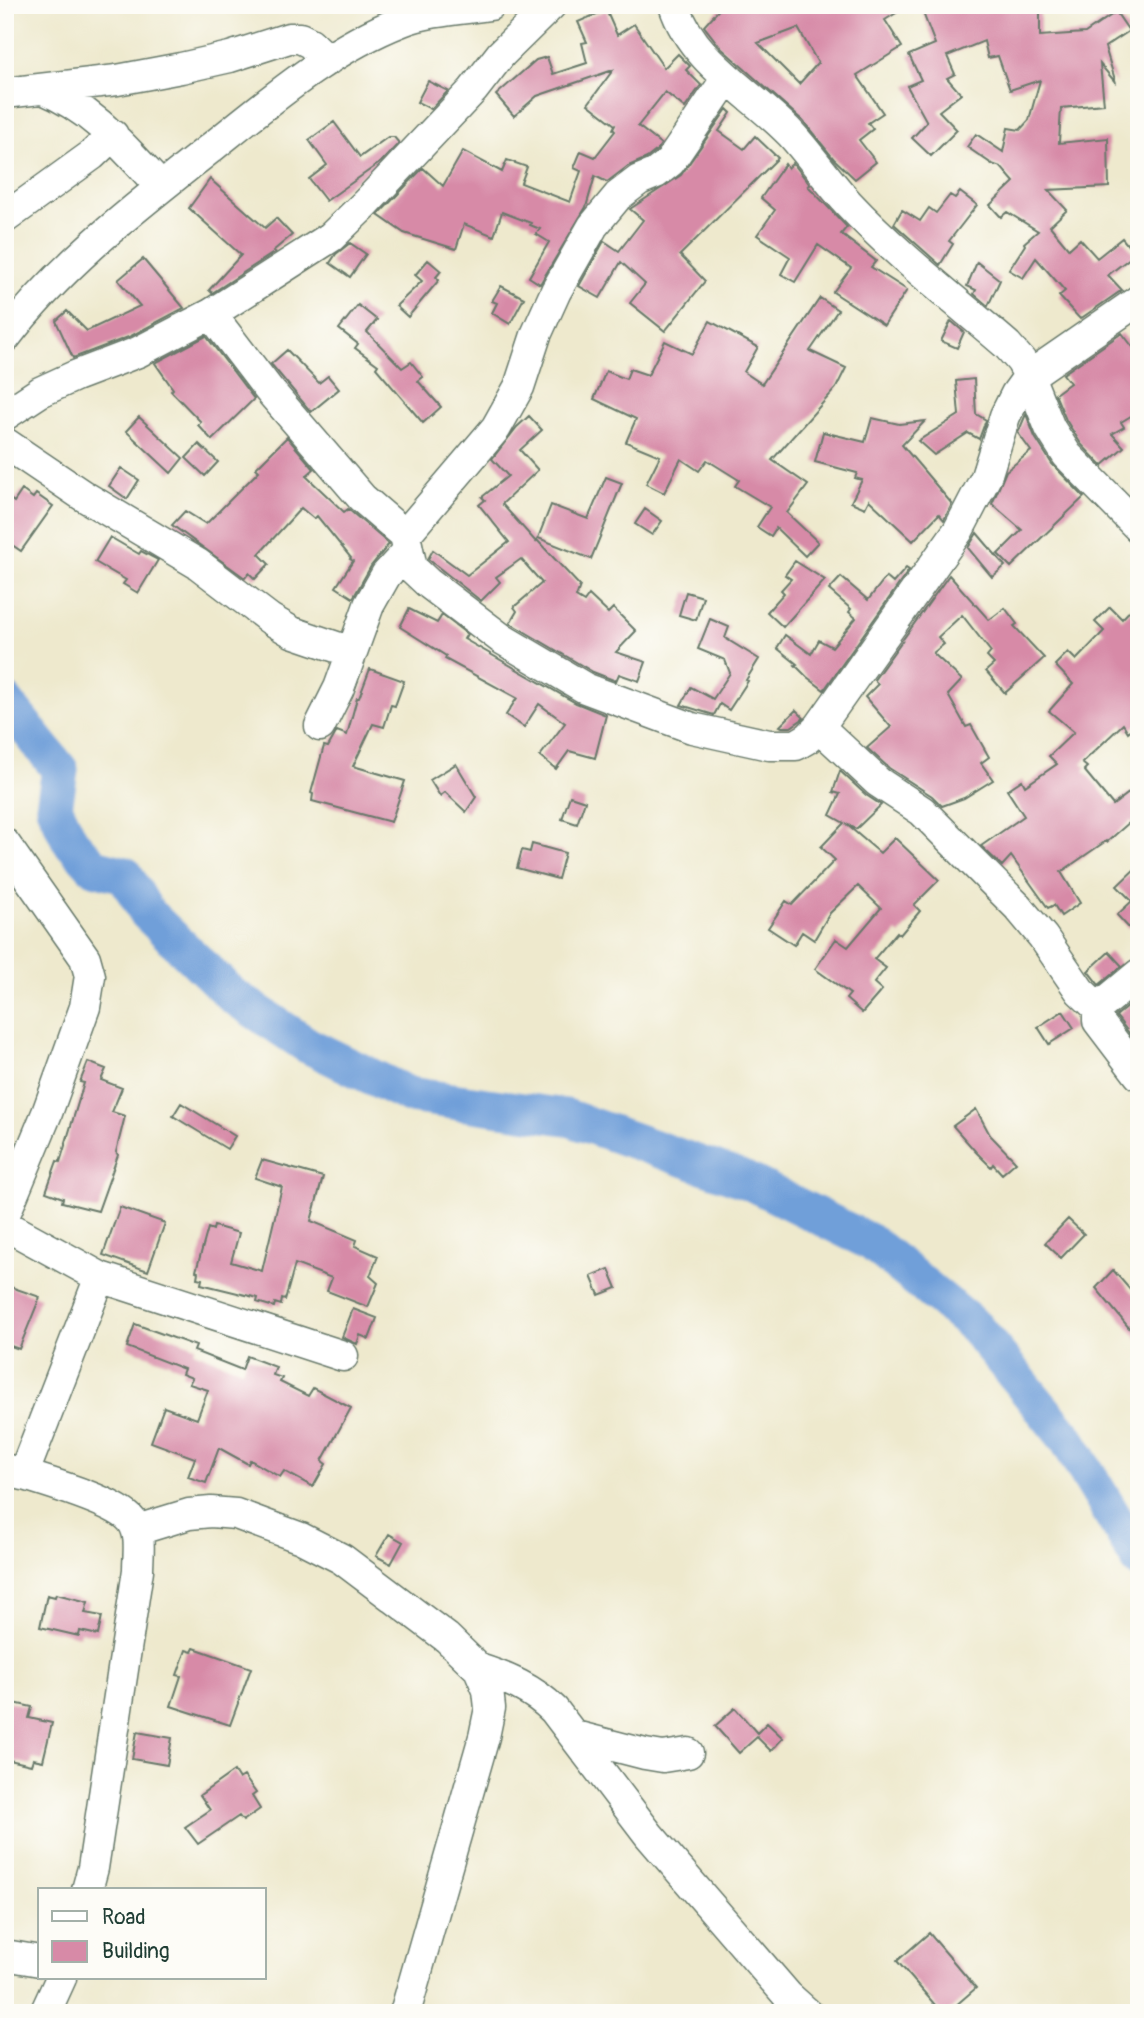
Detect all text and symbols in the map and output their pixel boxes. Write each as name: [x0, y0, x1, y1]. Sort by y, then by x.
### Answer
legend: [38, 1888, 266, 1980]
text: Road: [102, 1904, 146, 1931]
text: Building: [102, 1938, 169, 1965]

